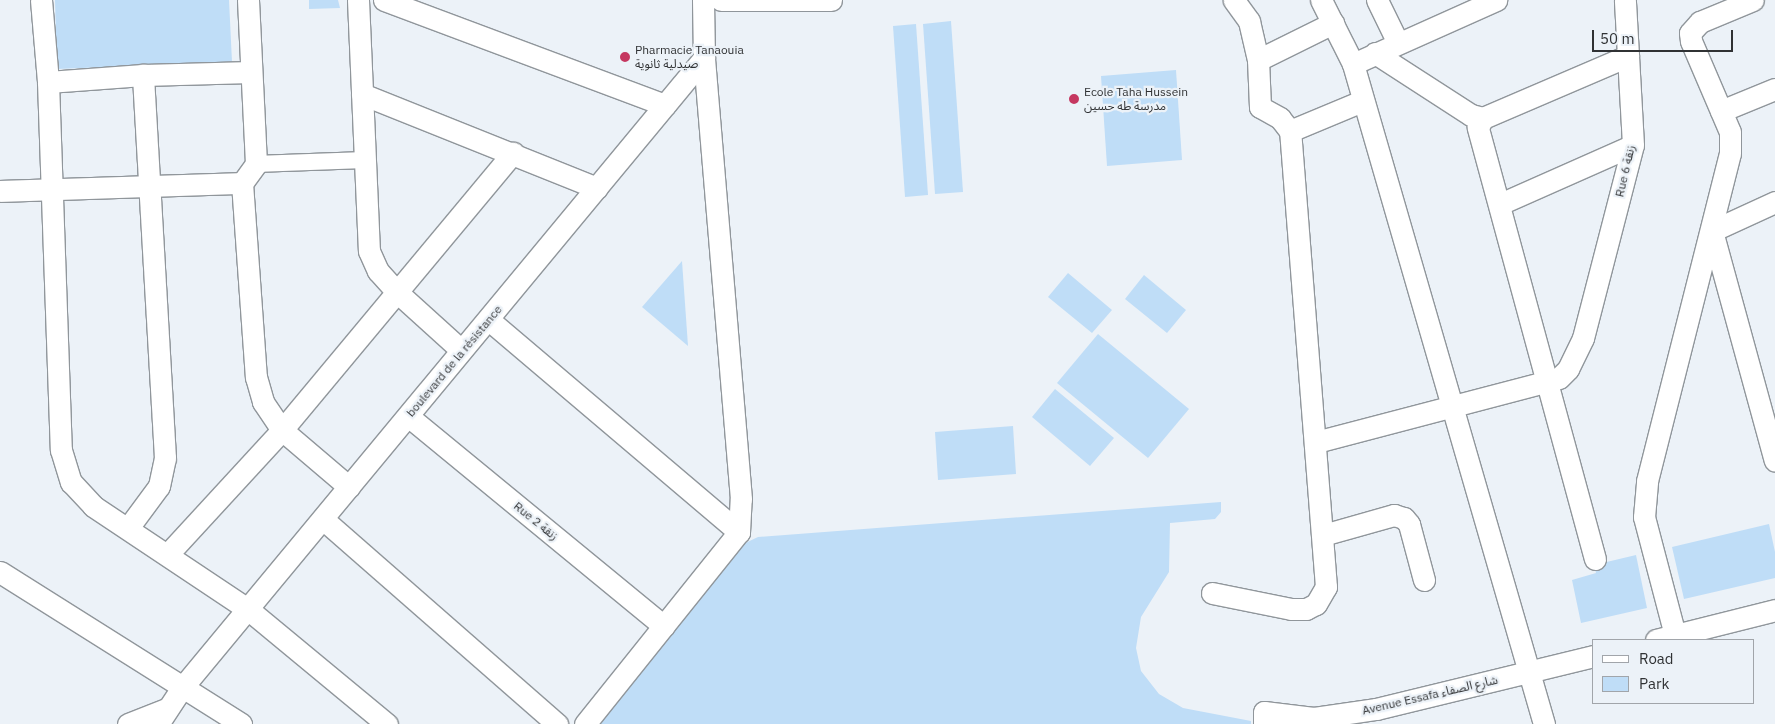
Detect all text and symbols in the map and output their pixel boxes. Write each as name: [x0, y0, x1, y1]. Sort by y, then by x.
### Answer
scale bar: [1595, 20, 1736, 52]
text: 50 m: [1600, 29, 1635, 48]
place label: Pharmacie Tanaouia صيدلية ثانوية: [635, 43, 744, 71]
marker: Pharmacie Tanaouia صيدلية ثانوية: [619, 51, 631, 63]
place label: Ecole Taha Hussein مدرسة طه حسين: [1084, 85, 1188, 113]
marker: Ecole Taha Hussein مدرسة طه حسين: [1068, 93, 1080, 105]
street label: Rue 6 زنقة: [1612, 144, 1638, 198]
street label: boulevard de la résistance: [403, 302, 505, 420]
street label: Rue 2 زنقة: [511, 499, 561, 543]
legend: [1592, 639, 1755, 704]
text: Road: [1639, 649, 1674, 668]
street label: Avenue Essafa شارع الصفاء: [1361, 672, 1499, 718]
text: Park: [1639, 674, 1669, 693]

